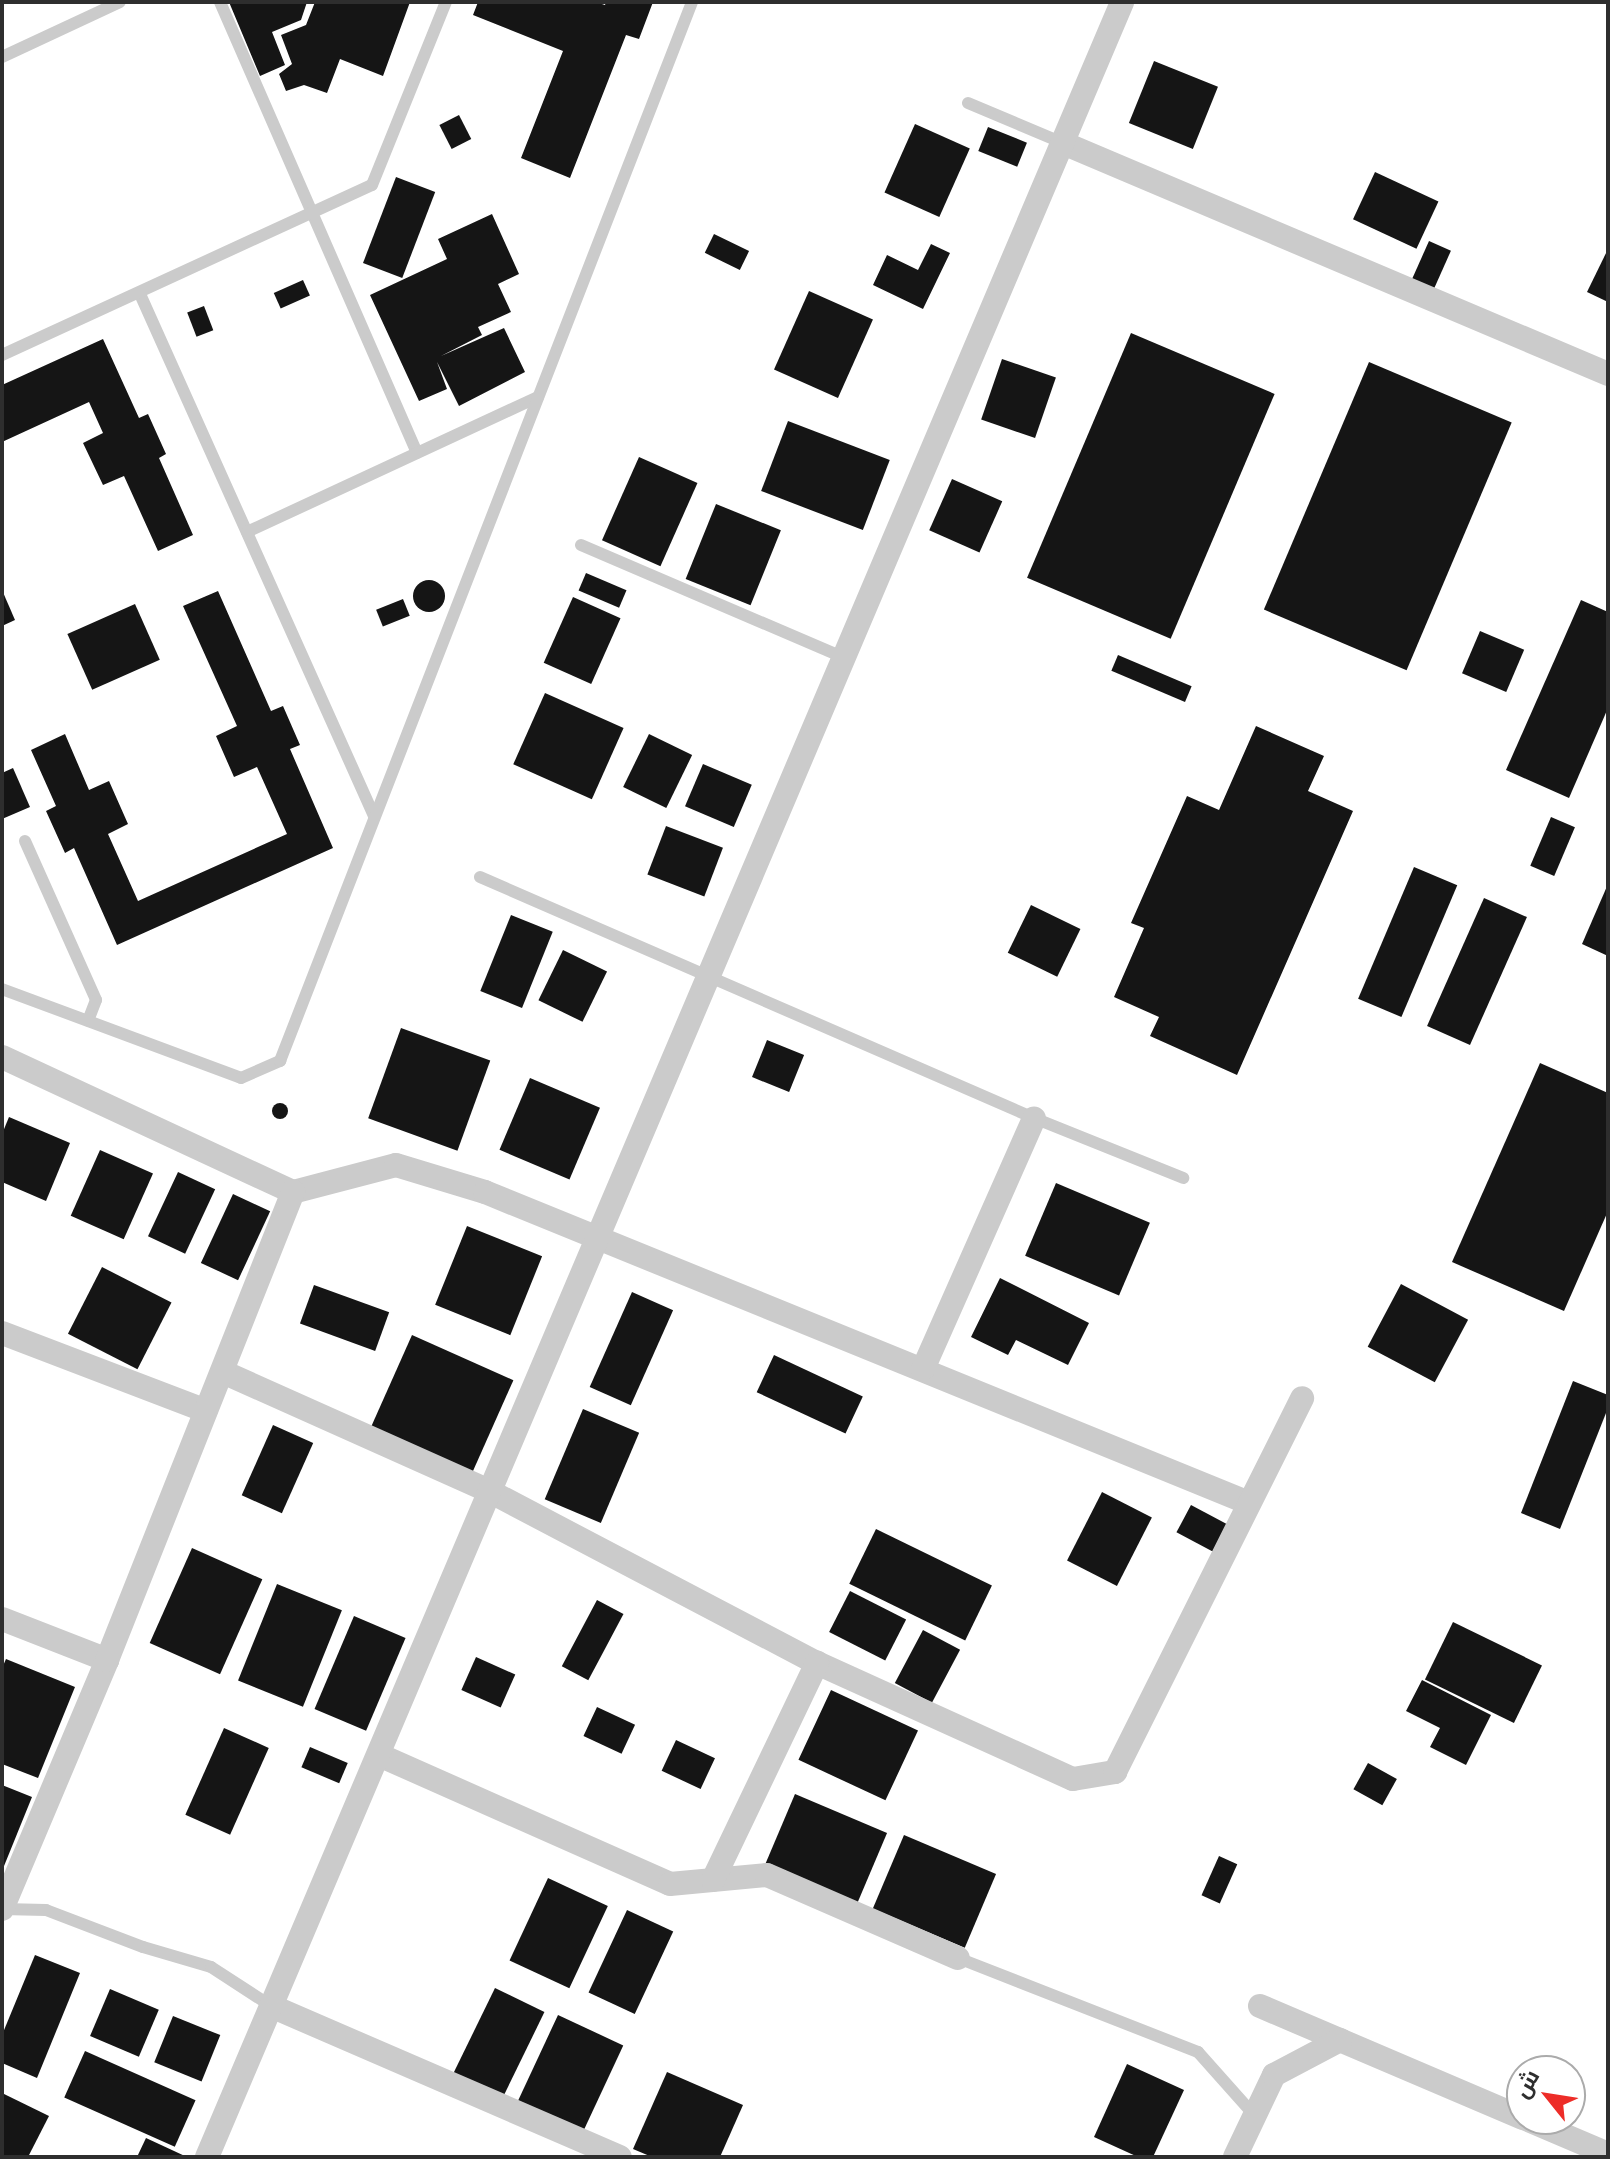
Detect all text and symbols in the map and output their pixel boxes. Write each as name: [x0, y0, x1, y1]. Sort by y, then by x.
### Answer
north arrow: [1506, 2055, 1586, 2135]
text: ش: [1506, 2064, 1547, 2104]

